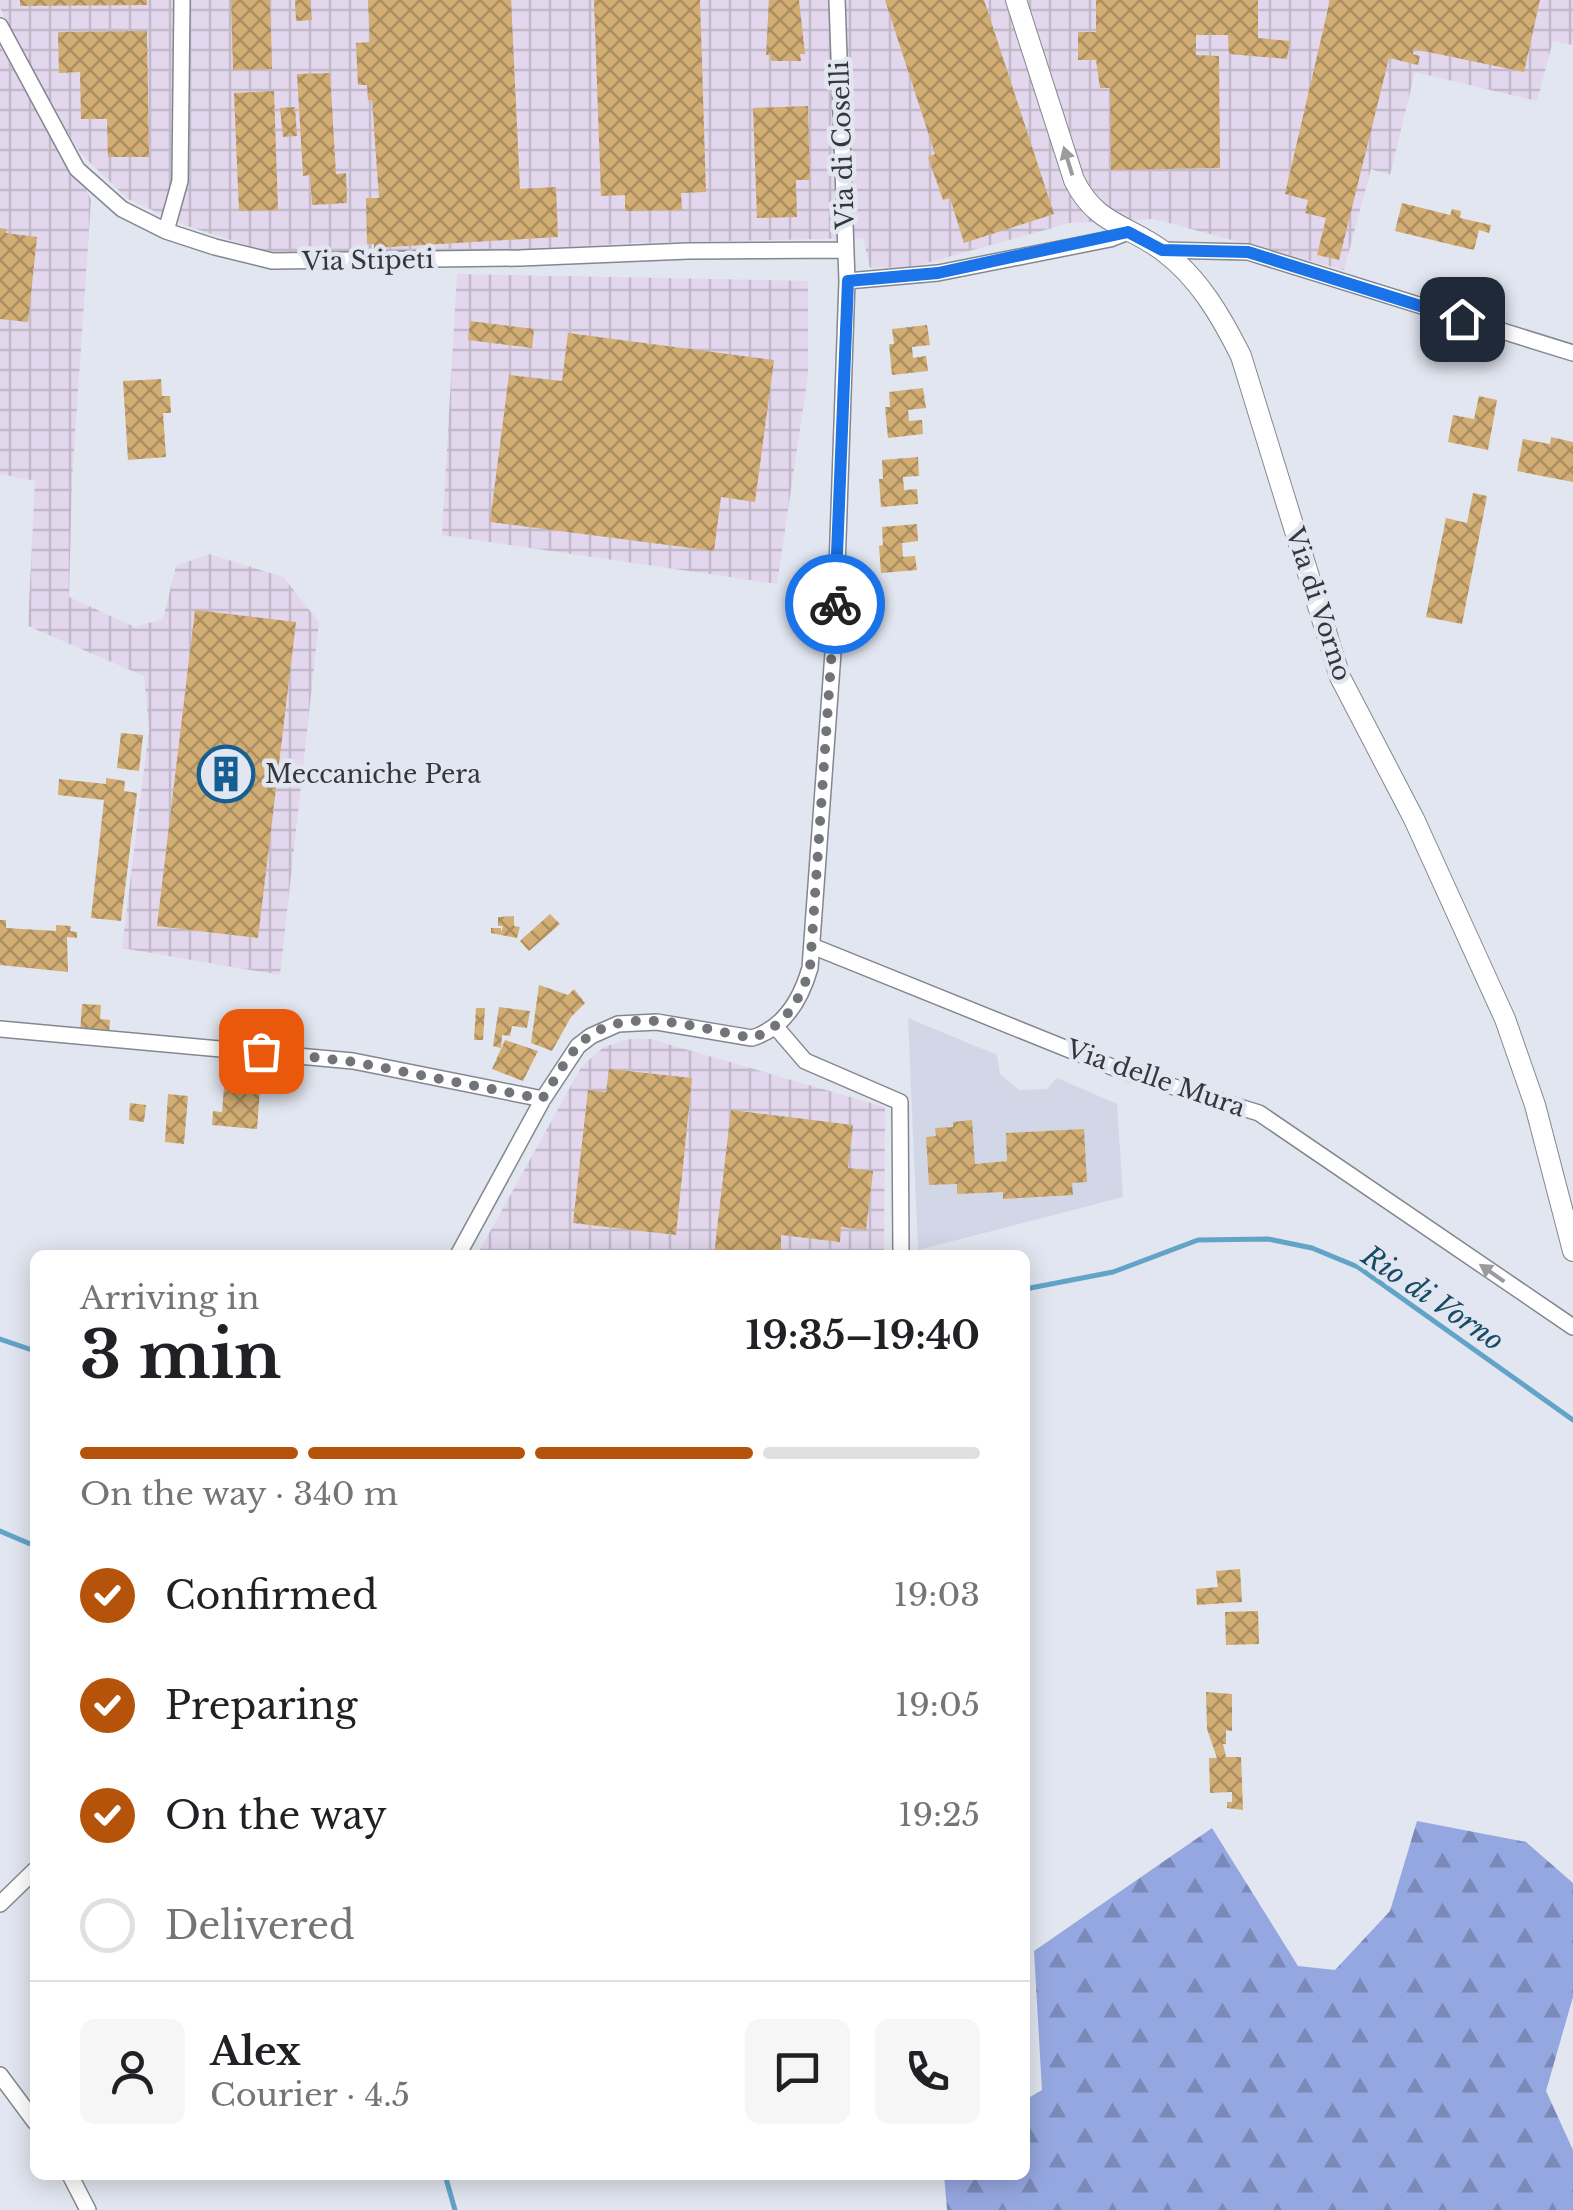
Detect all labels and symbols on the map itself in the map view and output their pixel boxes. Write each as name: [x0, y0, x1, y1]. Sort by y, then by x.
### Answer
street label: Via di Coselli: [824, 60, 861, 231]
one-way arrow: [1060, 145, 1075, 176]
street label: Via Stipeti: [301, 244, 435, 277]
pin: [1420, 277, 1505, 362]
street label: Via di Vorno: [1279, 523, 1358, 685]
courier: [785, 554, 885, 654]
building icon: Meccaniche Pera: [196, 744, 256, 804]
place label: Meccaniche Pera: [265, 759, 481, 790]
pin: [219, 1009, 304, 1094]
street label: Via delle Mura: [1061, 1033, 1249, 1124]
water label: Rio di Vorno: [1354, 1238, 1510, 1359]
one-way arrow: [1479, 1264, 1505, 1283]

